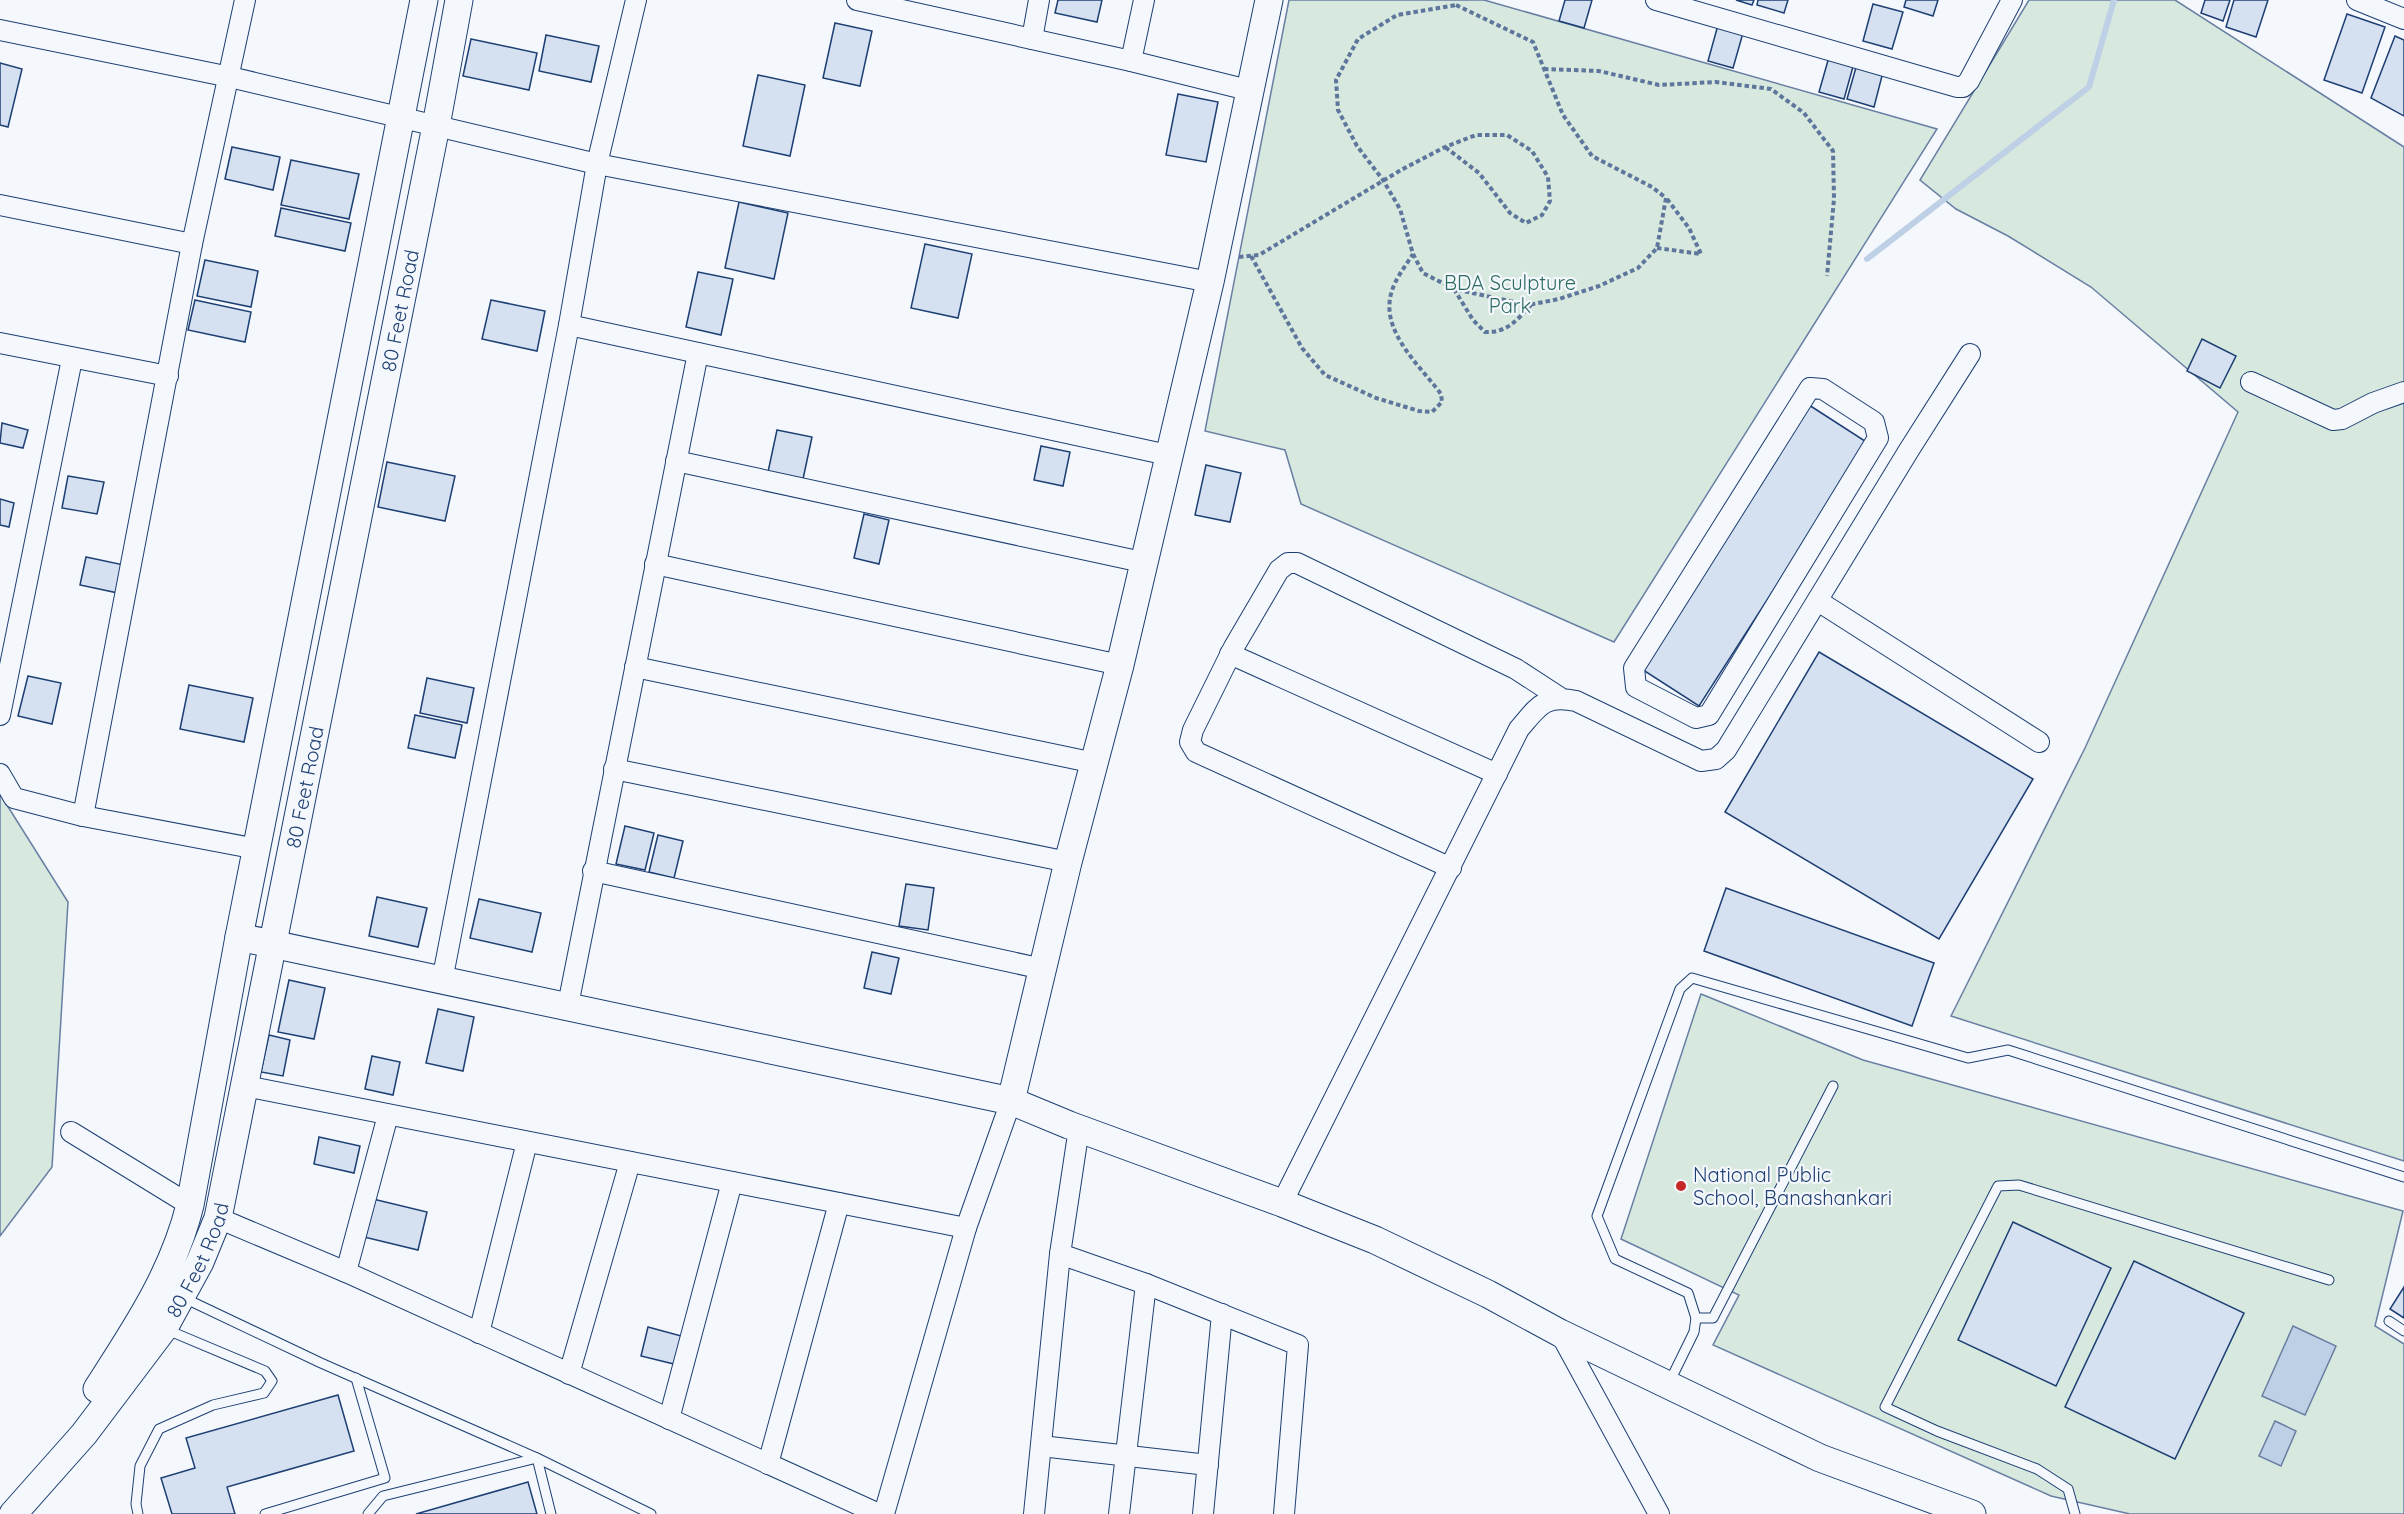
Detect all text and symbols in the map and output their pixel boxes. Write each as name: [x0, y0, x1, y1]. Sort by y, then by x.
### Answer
street label: 80 Feet Road: [375, 247, 424, 374]
park label: BDA Sculpture Park: [1444, 270, 1576, 318]
street label: 80 Feet Road: [280, 724, 328, 850]
place label: National Public School, Banashankari: [1693, 1162, 1892, 1210]
marker: National Public School, Banashankari: [1674, 1179, 1688, 1193]
street label: 80 Feet Road: [160, 1200, 233, 1321]

